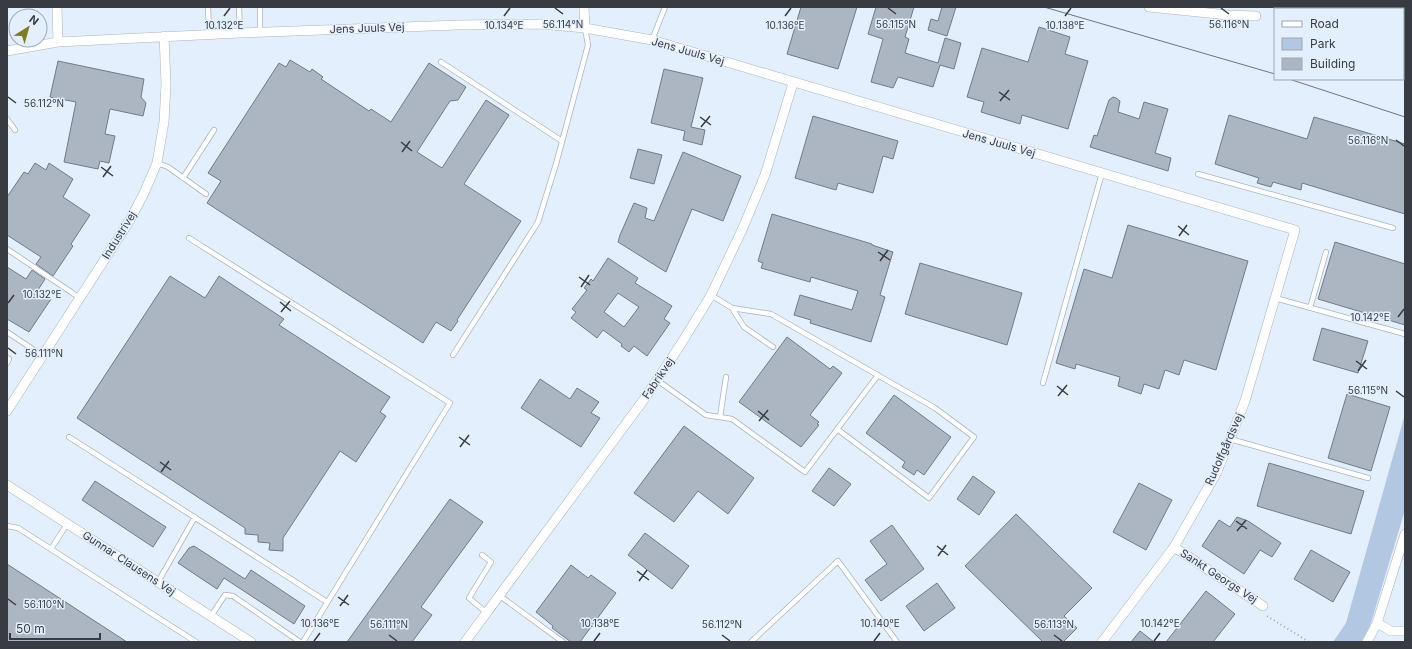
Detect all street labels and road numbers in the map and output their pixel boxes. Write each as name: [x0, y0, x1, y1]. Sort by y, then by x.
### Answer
street label: Jens Juuls Vej: [329, 20, 405, 36]
street label: Jens Juuls Vej: [650, 34, 726, 68]
street label: Jens Juuls Vej: [961, 126, 1037, 160]
street label: Industrivej: [99, 208, 139, 262]
street label: Fabrikvej: [639, 355, 677, 401]
street label: Rudolfgårdsvej: [1202, 411, 1246, 487]
street label: Gunnar Clausens Vej: [80, 528, 178, 598]
street label: Sankt Georgs Vej: [1178, 546, 1260, 606]

